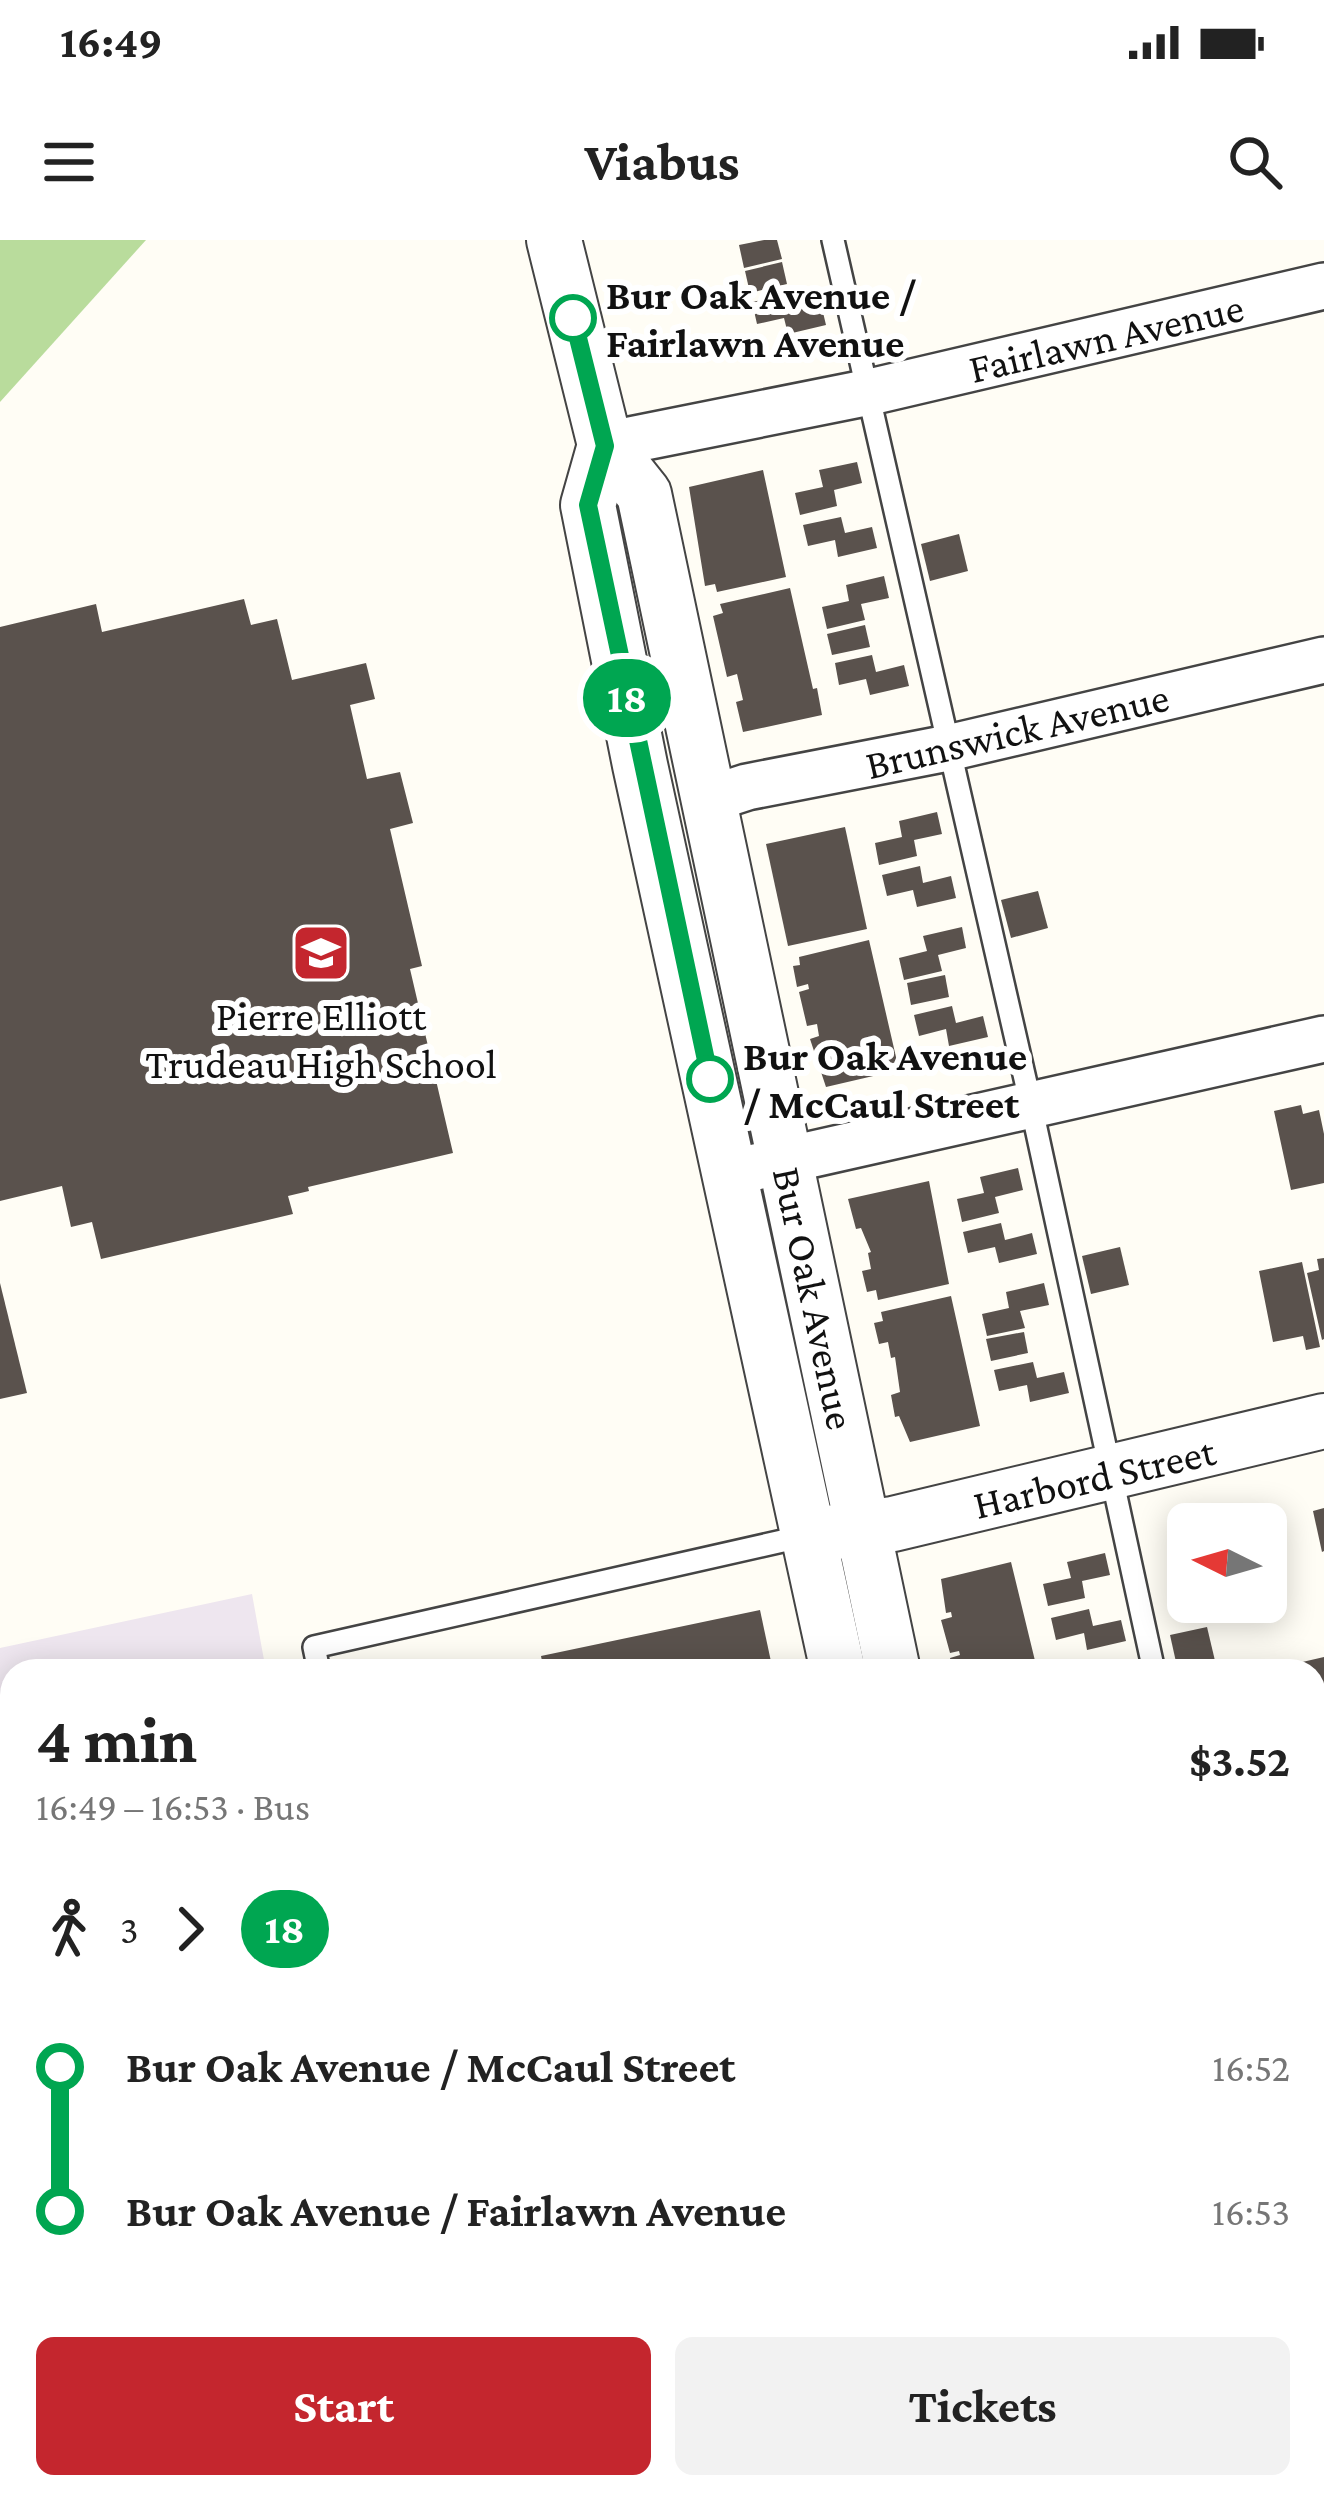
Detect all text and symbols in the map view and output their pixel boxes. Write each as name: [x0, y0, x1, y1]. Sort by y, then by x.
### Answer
text: 16:49: [60, 17, 163, 67]
icon: menu: [36, 129, 102, 195]
icon: search: [1222, 129, 1288, 195]
text: Viabus: [584, 132, 740, 192]
place label: Bur Oak Avenue / Fairlawn Avenue: [606, 271, 916, 366]
street label: Fairlawn Avenue: [964, 283, 1248, 392]
marker: Bur Oak Avenue / Fairlawn Avenue: [551, 296, 595, 340]
line badge: 18: [573, 659, 681, 737]
street label: Brunswick Avenue: [861, 673, 1173, 788]
text: 18: [607, 674, 647, 721]
school or university icon: Pierre Elliott Trudeau High School: [290, 922, 352, 984]
place label: Pierre Elliott Trudeau High School: [145, 992, 497, 1087]
place label: Bur Oak Avenue / McCaul Street: [743, 1032, 1027, 1127]
marker: Bur Oak Avenue / McCaul Street: [688, 1057, 732, 1101]
street label: Bur Oak Avenue: [764, 1163, 865, 1434]
street label: Harbord Street: [969, 1427, 1221, 1528]
north arrow: [1167, 1503, 1287, 1623]
map controls: [1167, 1503, 1287, 1623]
text: 4 min: [36, 1703, 197, 1776]
text: $3.52: [1189, 1736, 1290, 1786]
text: 16:49 – 16:53 · Bus: [36, 1785, 310, 1828]
icon: walk: [36, 1896, 102, 1962]
icon: forward: [157, 1896, 223, 1962]
text: 18: [265, 1905, 305, 1952]
text: 3: [120, 1908, 139, 1951]
text: Bur Oak Avenue / McCaul Street: [126, 2042, 736, 2092]
text: 16:52: [1212, 2046, 1290, 2089]
text: Bur Oak Avenue / Fairlawn Avenue: [126, 2186, 786, 2236]
text: 16:53: [1212, 2190, 1290, 2233]
button: Start: [36, 2337, 651, 2475]
button: Tickets: [675, 2337, 1290, 2475]

